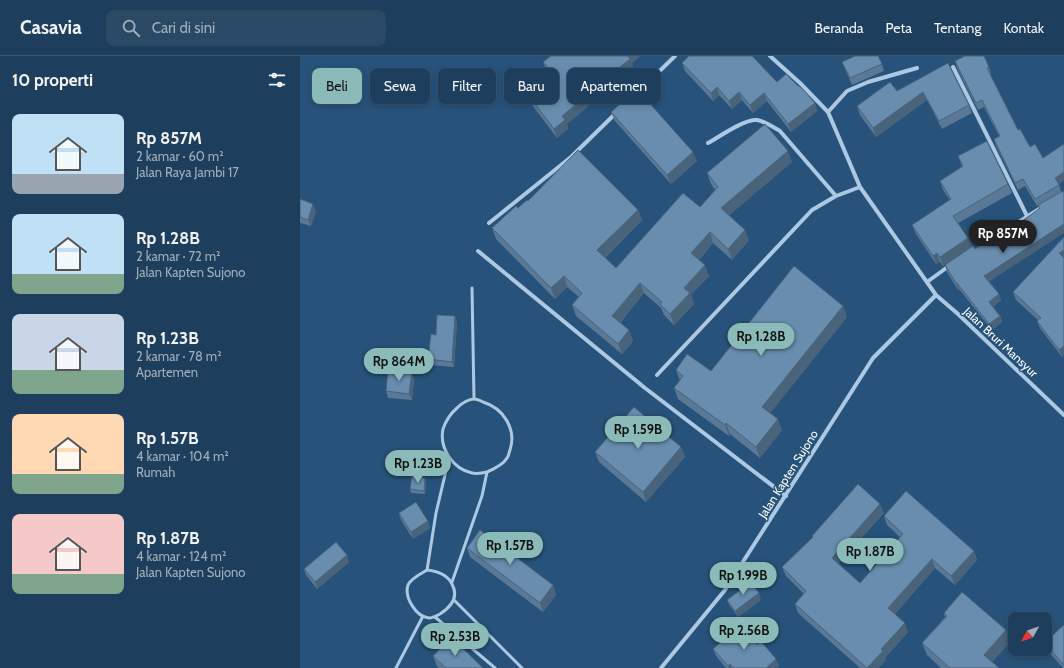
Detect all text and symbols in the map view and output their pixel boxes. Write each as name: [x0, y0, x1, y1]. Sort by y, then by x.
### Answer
search box: [106, 10, 386, 46]
text: Casavia: [20, 16, 82, 39]
icon: search: [120, 17, 142, 39]
text: Cari di sini: [152, 19, 215, 37]
text: Beranda: [815, 19, 864, 37]
text: Peta: [886, 19, 912, 37]
text: Tentang: [934, 19, 981, 37]
text: Kontak: [1003, 19, 1044, 37]
chip: Beli: [312, 68, 362, 104]
chip: Sewa: [370, 68, 430, 104]
chip: Filter: [438, 68, 496, 104]
chip: Baru: [504, 68, 559, 104]
chip: Apartemen: [567, 68, 661, 104]
icon: filters: [266, 69, 288, 91]
text: 10 properti: [12, 70, 93, 90]
text: Rp 857M: [136, 128, 202, 148]
icon: home: [44, 130, 92, 178]
text: 2 kamar · 60 m²: [136, 148, 224, 164]
text: Jalan Raya Jambi 17: [136, 164, 239, 180]
pin: Rp 857M: [966, 220, 1040, 254]
text: Rp 857M: [978, 225, 1028, 241]
text: Rp 1.28B: [136, 228, 200, 248]
icon: home: [44, 230, 92, 278]
text: 2 kamar · 72 m²: [136, 248, 220, 264]
text: Jalan Kapten Sujono: [136, 264, 246, 280]
street label: Jalan Bruri Mansyur: [960, 303, 1041, 380]
pin: Rp 1.28B: [720, 323, 802, 357]
text: Rp 1.23B: [136, 328, 199, 348]
text: Rp 1.28B: [737, 328, 785, 344]
icon: home: [44, 330, 92, 378]
text: 2 kamar · 78 m²: [136, 348, 222, 364]
pin: Rp 864M: [362, 348, 436, 382]
text: Rp 864M: [373, 353, 425, 369]
text: Apartemen: [136, 364, 198, 380]
pin: Rp 1.59B: [597, 416, 679, 450]
text: Rp 1.59B: [614, 421, 662, 437]
street label: Jalan Kapten Sujono: [754, 427, 821, 522]
text: Rp 1.57B: [136, 428, 199, 448]
icon: home: [44, 430, 92, 478]
text: 4 kamar · 104 m²: [136, 448, 229, 464]
pin: Rp 1.23B: [377, 450, 459, 484]
text: Rp 1.23B: [394, 455, 442, 471]
text: Rumah: [136, 464, 175, 480]
text: Rp 1.87B: [136, 528, 200, 548]
icon: home: [44, 530, 92, 578]
pin: Rp 1.57B: [469, 532, 551, 566]
text: Rp 1.57B: [486, 537, 534, 553]
pin: Rp 1.87B: [829, 538, 911, 572]
text: Rp 1.87B: [846, 543, 894, 559]
text: 4 kamar · 124 m²: [136, 548, 226, 564]
pin: Rp 1.99B: [702, 562, 784, 596]
text: Jalan Kapten Sujono: [136, 564, 246, 580]
text: Rp 1.99B: [719, 567, 767, 583]
north arrow: [1008, 612, 1052, 656]
map controls: [1008, 612, 1052, 656]
pin: Rp 2.56B: [703, 617, 785, 651]
text: Rp 2.56B: [719, 622, 769, 638]
pin: Rp 2.53B: [414, 623, 496, 657]
text: Rp 2.53B: [430, 628, 480, 644]

